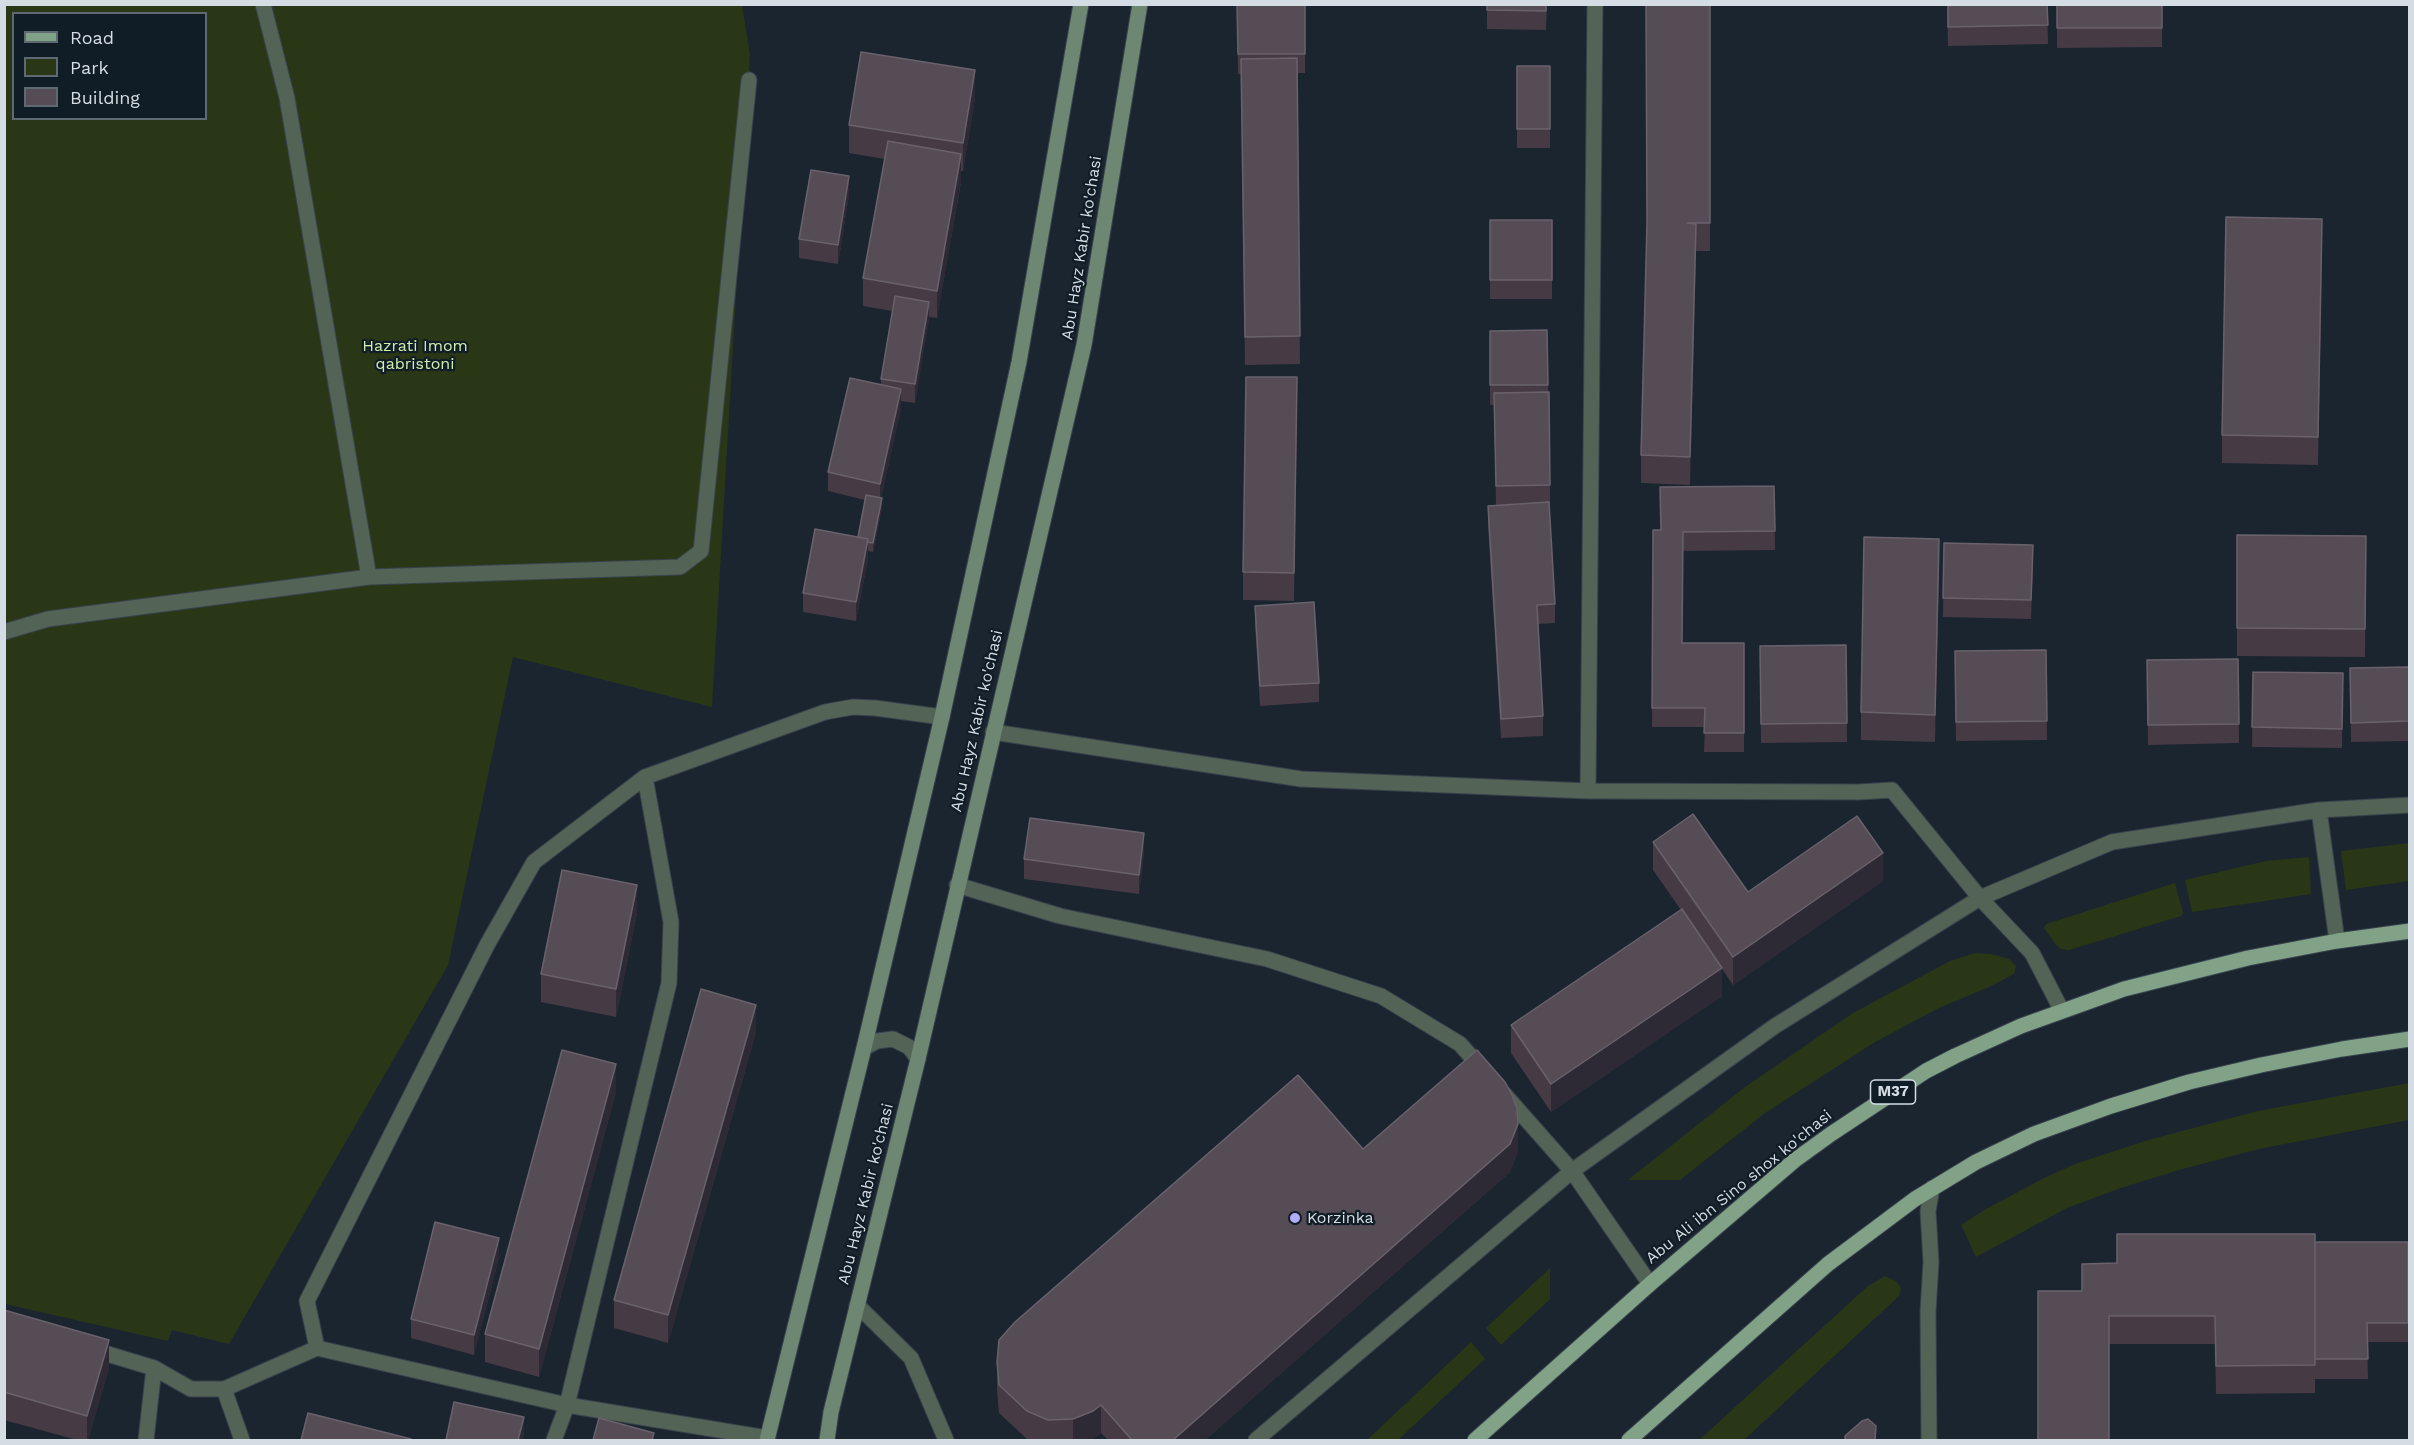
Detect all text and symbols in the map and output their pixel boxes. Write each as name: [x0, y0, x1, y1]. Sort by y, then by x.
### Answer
legend: [12, 12, 207, 120]
text: Road: [70, 27, 114, 48]
text: Park: [70, 57, 109, 78]
text: Building: [70, 87, 140, 108]
street label: Abu Hayz Kabir ko'chasi: [1058, 155, 1106, 341]
park label: Hazrati Imom qabristoni: [362, 336, 468, 374]
street label: Abu Hayz Kabir ko'chasi: [947, 628, 1007, 814]
road number: M37: [1870, 1080, 1916, 1104]
street label: Abu Hayz Kabir ko'chasi: [834, 1101, 898, 1287]
street label: Abu Ali ibn Sino shox ko'chasi: [1642, 1106, 1836, 1268]
place label: Korzinka: [1307, 1208, 1374, 1228]
marker: Korzinka: [1288, 1211, 1302, 1225]

